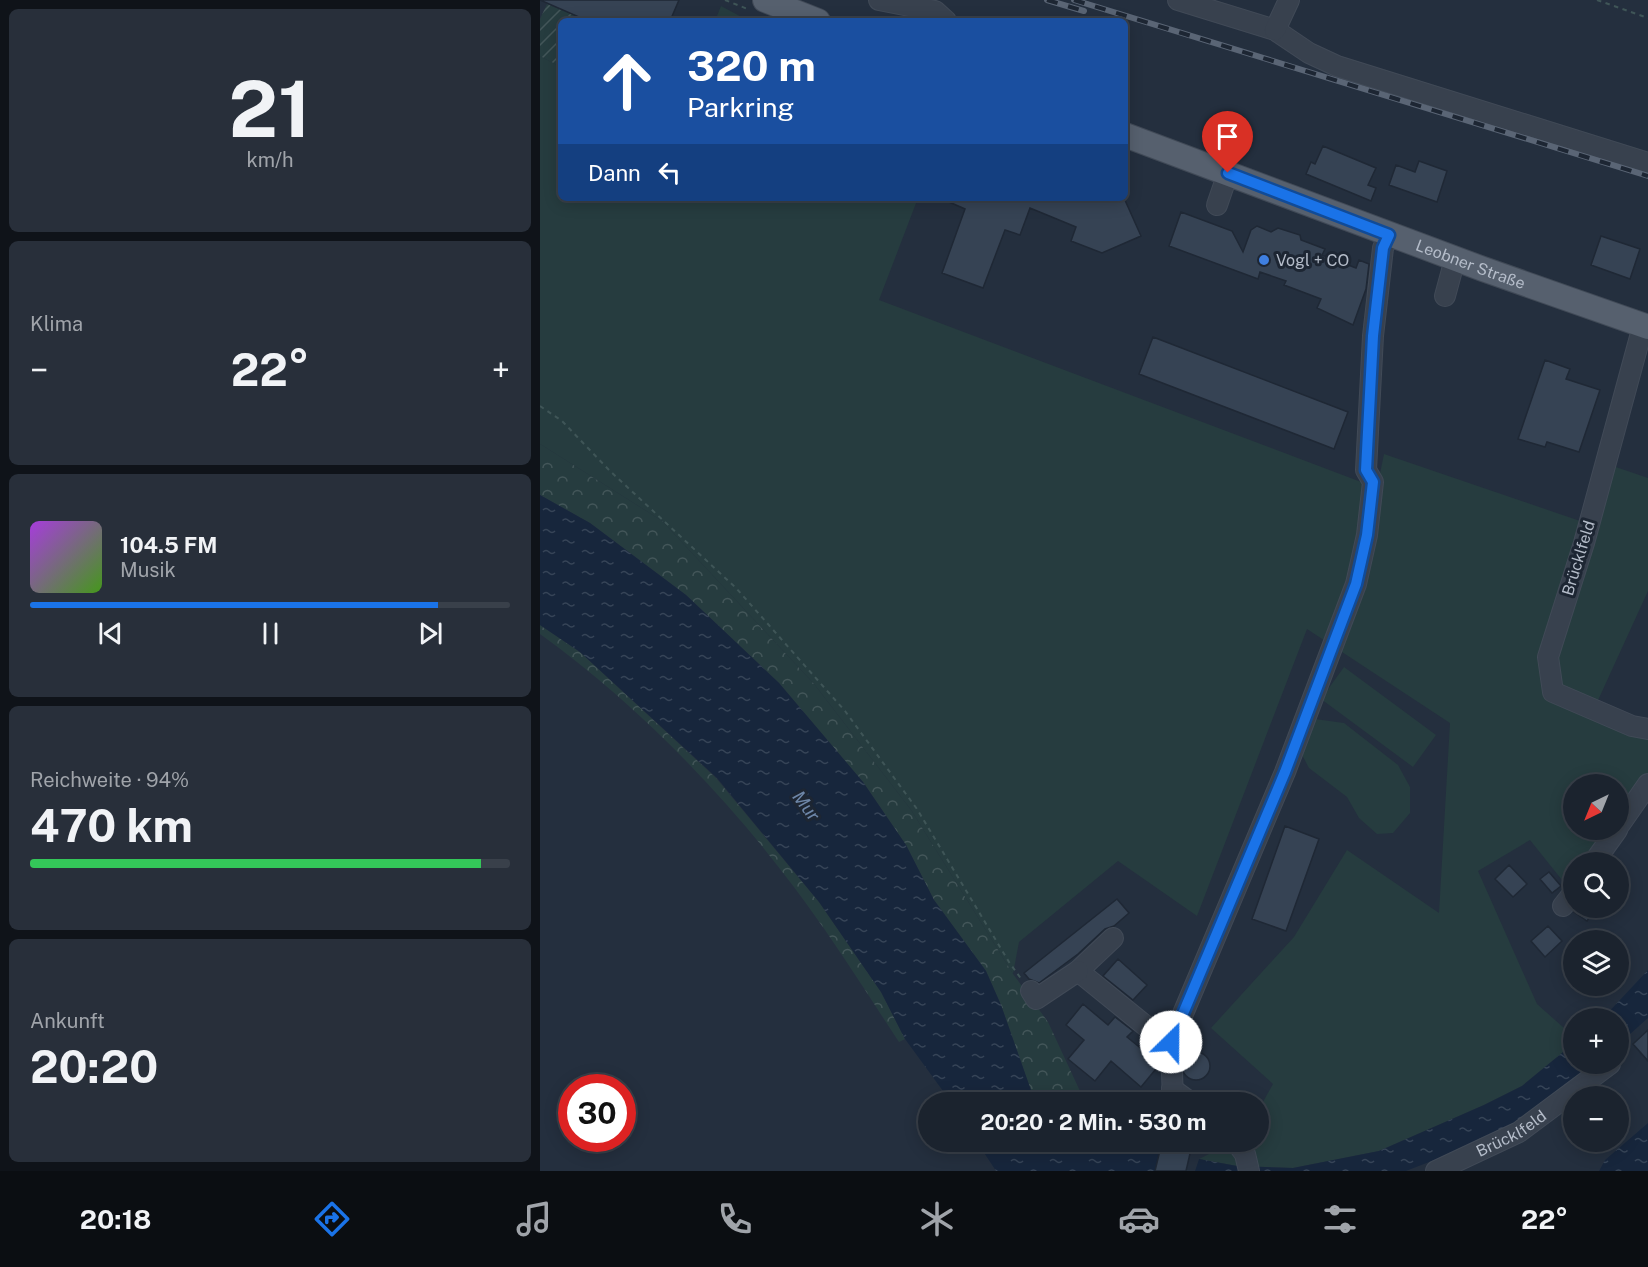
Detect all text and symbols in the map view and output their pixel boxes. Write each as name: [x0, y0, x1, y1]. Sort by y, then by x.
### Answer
text: 320 m: [687, 41, 816, 90]
icon: ahead: [588, 42, 666, 120]
text: 21: [229, 63, 311, 155]
text: Parkring: [687, 91, 794, 123]
pin: [1202, 111, 1253, 173]
icon: arrive: [1211, 120, 1244, 153]
text: km/h: [246, 148, 294, 172]
icon: left: [653, 156, 686, 189]
text: Dann: [588, 160, 641, 186]
street label: Leobner Straße: [1413, 236, 1528, 293]
place label: Vogl + CO: [1276, 251, 1349, 270]
marker: Vogl + CO: [1257, 253, 1271, 267]
text: Klima: [30, 312, 83, 336]
text: 22°: [231, 343, 309, 396]
text: −: [30, 351, 48, 389]
text: +: [492, 351, 510, 389]
street label: Brücklfeld: [1558, 518, 1599, 598]
text: 104.5 FM: [120, 532, 217, 558]
text: Musik: [120, 558, 176, 582]
icon: previous: [94, 617, 127, 650]
icon: pause: [254, 617, 287, 650]
icon: next: [414, 617, 447, 650]
text: Reichweite · 94%: [30, 768, 189, 792]
north arrow: [1563, 774, 1629, 840]
map controls: [1563, 774, 1629, 1152]
water label: Mur: [788, 786, 825, 825]
text: 470 km: [30, 799, 193, 852]
button: search: [1563, 852, 1629, 918]
button: layers: [1563, 930, 1629, 996]
button: +: [1563, 1008, 1629, 1074]
text: Ankunft: [30, 1009, 105, 1033]
position arrow: [1139, 1010, 1203, 1074]
text: 20:20: [30, 1040, 158, 1093]
speed limit sign: 30: [558, 1074, 636, 1152]
button: −: [1563, 1086, 1629, 1152]
street label: Brücklfeld: [1473, 1106, 1550, 1161]
text: 20:20 · 2 Min. · 530 m: [981, 1109, 1207, 1135]
icon: directions: [311, 1198, 353, 1240]
icon: music: [513, 1198, 555, 1240]
icon: phone: [714, 1198, 756, 1240]
icon: climate: [916, 1198, 958, 1240]
icon: car: [1118, 1198, 1160, 1240]
icon: filters: [1319, 1198, 1361, 1240]
text: 20:18: [80, 1203, 151, 1235]
text: 22°: [1521, 1203, 1568, 1235]

